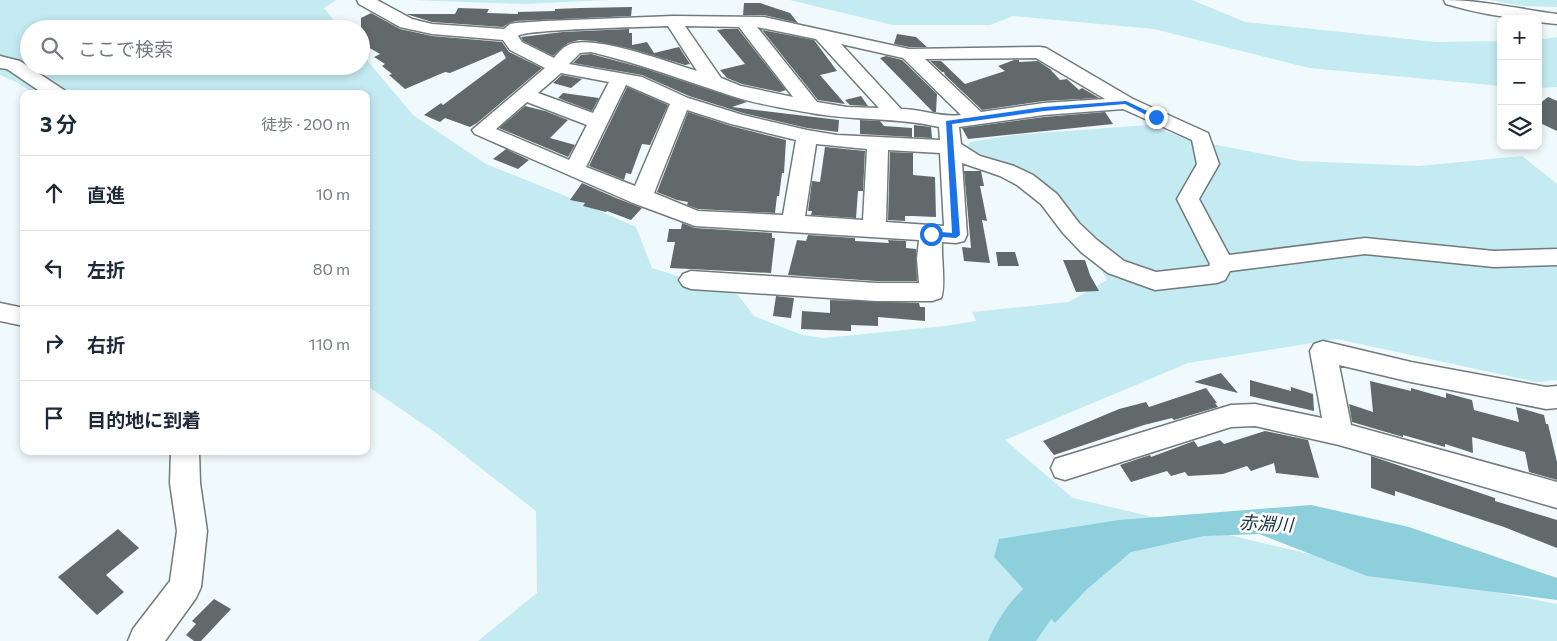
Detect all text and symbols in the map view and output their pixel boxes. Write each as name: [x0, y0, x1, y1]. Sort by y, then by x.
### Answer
map controls: [1497, 15, 1542, 150]
button: +: [1497, 15, 1542, 60]
search box: [20, 20, 370, 75]
icon: search: [38, 34, 66, 62]
text: ここで検索: [78, 37, 173, 60]
button: −: [1497, 60, 1542, 105]
button: layers: [1497, 105, 1542, 150]
route end: [1145, 106, 1168, 129]
text: 3 分: [40, 111, 77, 136]
text: 徒歩 · 200 m: [261, 114, 350, 133]
icon: ahead: [40, 179, 68, 207]
text: 直進: [87, 183, 125, 206]
text: 10 m: [316, 184, 350, 203]
route start: [920, 223, 943, 246]
icon: left: [40, 254, 68, 282]
text: 左折: [87, 258, 125, 281]
text: 80 m: [313, 259, 350, 278]
icon: right: [40, 329, 68, 357]
text: 右折: [87, 333, 125, 356]
text: 110 m: [309, 334, 350, 353]
icon: arrive: [40, 404, 68, 432]
text: 目的地に到着: [87, 408, 201, 431]
water label: 赤淵川: [1239, 511, 1296, 536]

